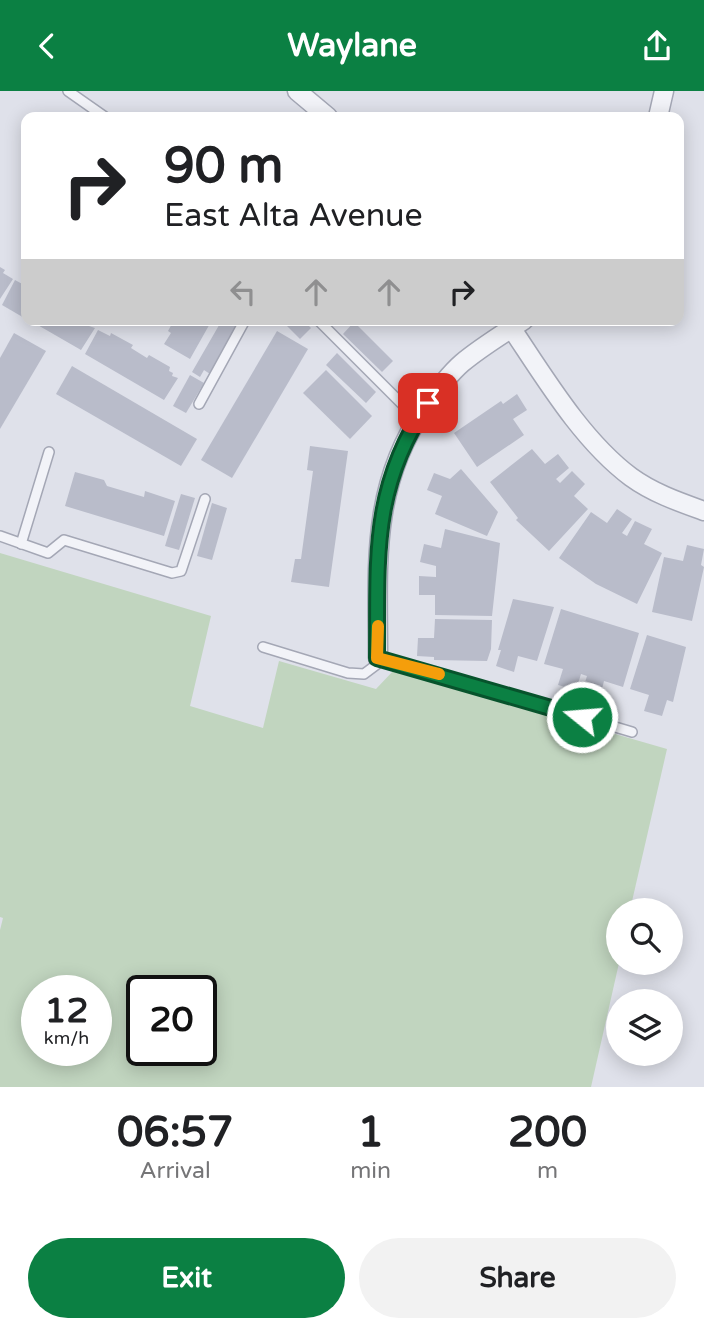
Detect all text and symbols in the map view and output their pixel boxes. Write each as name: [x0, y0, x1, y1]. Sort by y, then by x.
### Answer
icon: back: [28, 27, 66, 65]
text: Waylane: [287, 27, 417, 65]
icon: share: [638, 27, 676, 65]
text: 90 m: [164, 137, 283, 196]
icon: right: [49, 140, 140, 231]
text: East Alta Avenue: [164, 197, 423, 235]
icon: left: [224, 273, 262, 311]
icon: ahead: [297, 273, 335, 311]
icon: ahead: [370, 273, 408, 311]
icon: right: [443, 273, 481, 311]
pin: [398, 373, 458, 433]
icon: arrive: [409, 384, 447, 422]
position arrow: [545, 680, 619, 754]
map controls: [606, 898, 683, 1066]
button: search: [606, 898, 683, 975]
speed limit sign: 20: [126, 975, 217, 1066]
button: layers: [606, 989, 683, 1066]
text: 12: [45, 990, 88, 1032]
text: km/h: [44, 1027, 89, 1049]
text: 06:57: [117, 1107, 233, 1158]
text: 1: [357, 1107, 384, 1158]
text: 200: [508, 1107, 587, 1158]
text: Arrival: [140, 1157, 211, 1185]
text: min: [350, 1157, 391, 1185]
text: m: [537, 1157, 558, 1185]
button: Exit: [28, 1238, 345, 1318]
button: Share: [359, 1238, 676, 1318]

